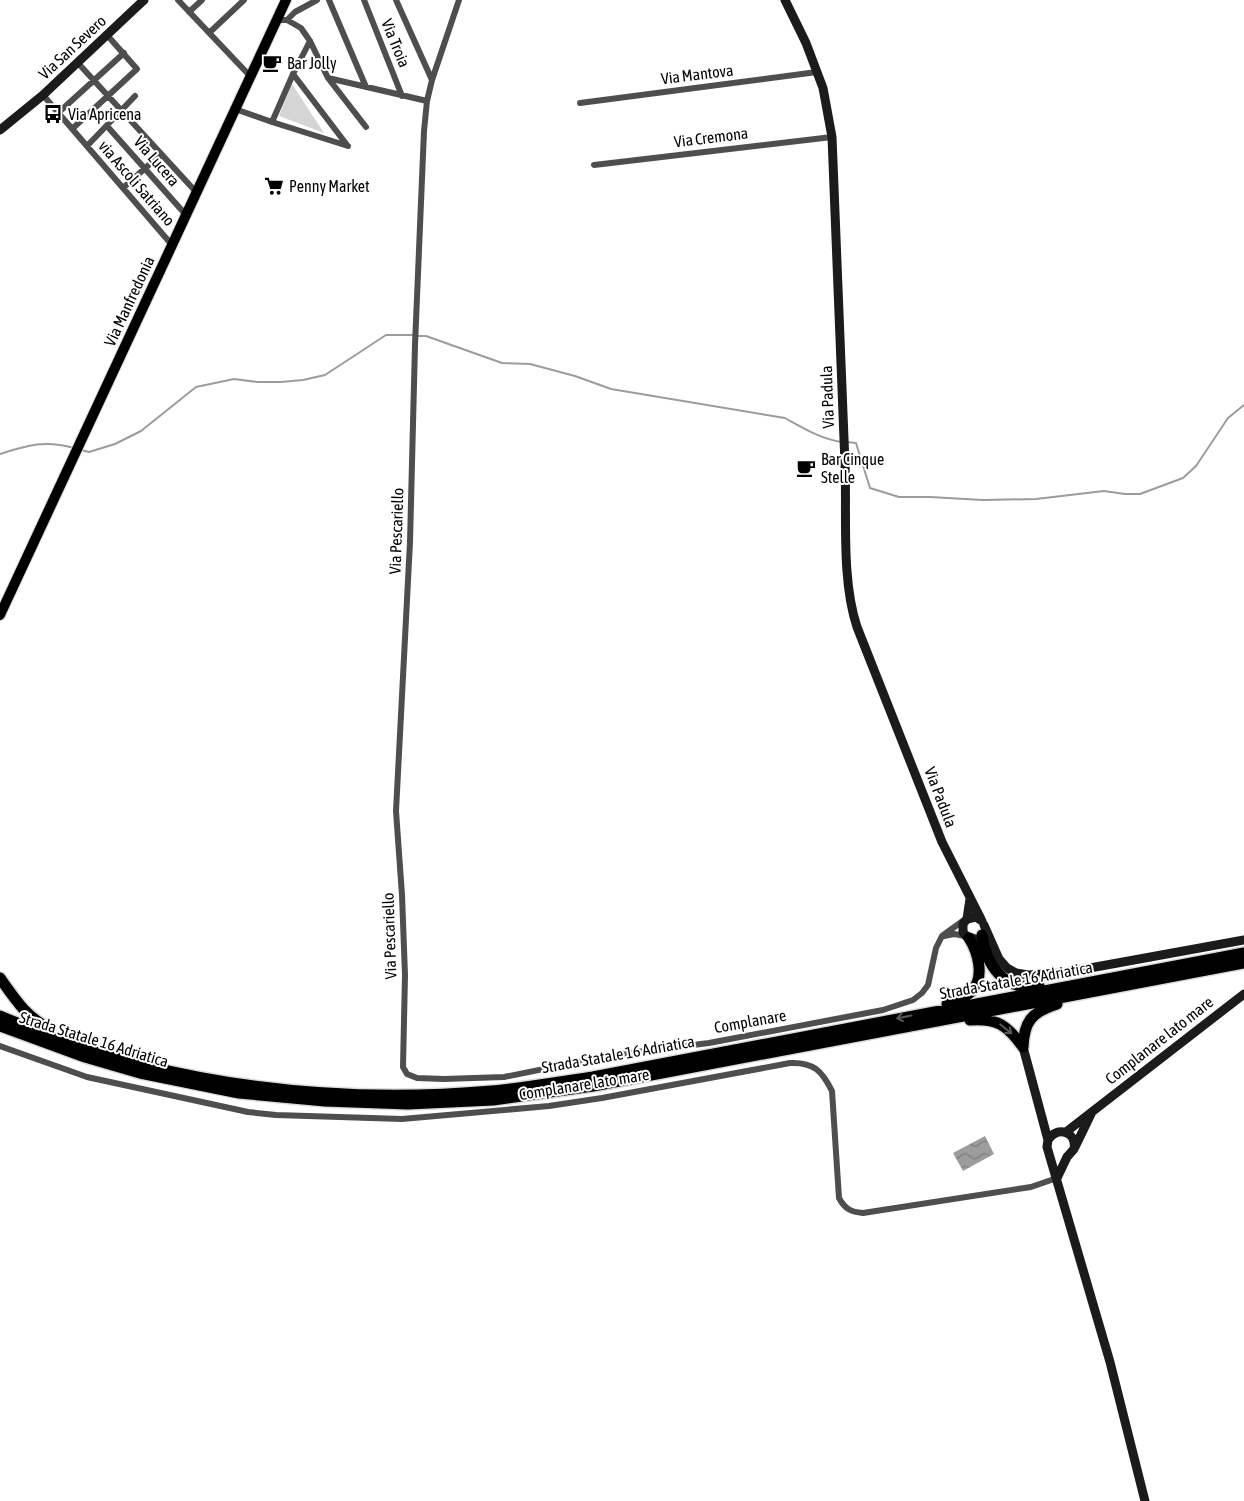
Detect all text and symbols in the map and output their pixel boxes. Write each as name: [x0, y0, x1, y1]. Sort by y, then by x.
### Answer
street label: Via San Severo: [35, 11, 109, 83]
street label: Via Troia: [378, 16, 414, 70]
cafe icon: Bar Jolly: [261, 52, 283, 74]
place label: Bar Jolly: [287, 54, 337, 73]
street label: Via Mantova: [660, 61, 734, 87]
bus stop icon: Via Apricena: [42, 103, 64, 125]
place label: Via Apricena: [68, 105, 141, 124]
street label: Via Cremona: [673, 124, 749, 150]
street label: Via Lucera: [130, 132, 184, 190]
street label: via Ascoli Satriano: [95, 137, 179, 229]
supermarket icon: Penny Market: [263, 175, 285, 197]
place label: Penny Market: [289, 177, 370, 196]
street label: Via Manfredonia: [100, 253, 158, 349]
street label: Via Padula: [817, 365, 837, 429]
place label: Bar Cinque Stelle: [821, 450, 884, 486]
cafe icon: Bar Cinque Stelle: [795, 457, 817, 479]
street label: Via Pescariello: [385, 487, 407, 575]
street label: Via Padula: [921, 764, 961, 830]
street label: Via Pescariello: [378, 892, 400, 980]
street label: Strada Statale 16 Adriatica: [938, 958, 1094, 1002]
street label: Complanare lato mare: [1102, 992, 1217, 1088]
street label: Complanare: [713, 1006, 788, 1037]
street label: Strada Statale 16 Adriatica: [17, 1008, 171, 1070]
one-way arrow: [896, 1013, 912, 1022]
one-way arrow: [1000, 1023, 1013, 1034]
street label: Strada Statale 16 Adriatica: [540, 1032, 696, 1076]
street label: Complanare lato mare: [518, 1065, 651, 1104]

